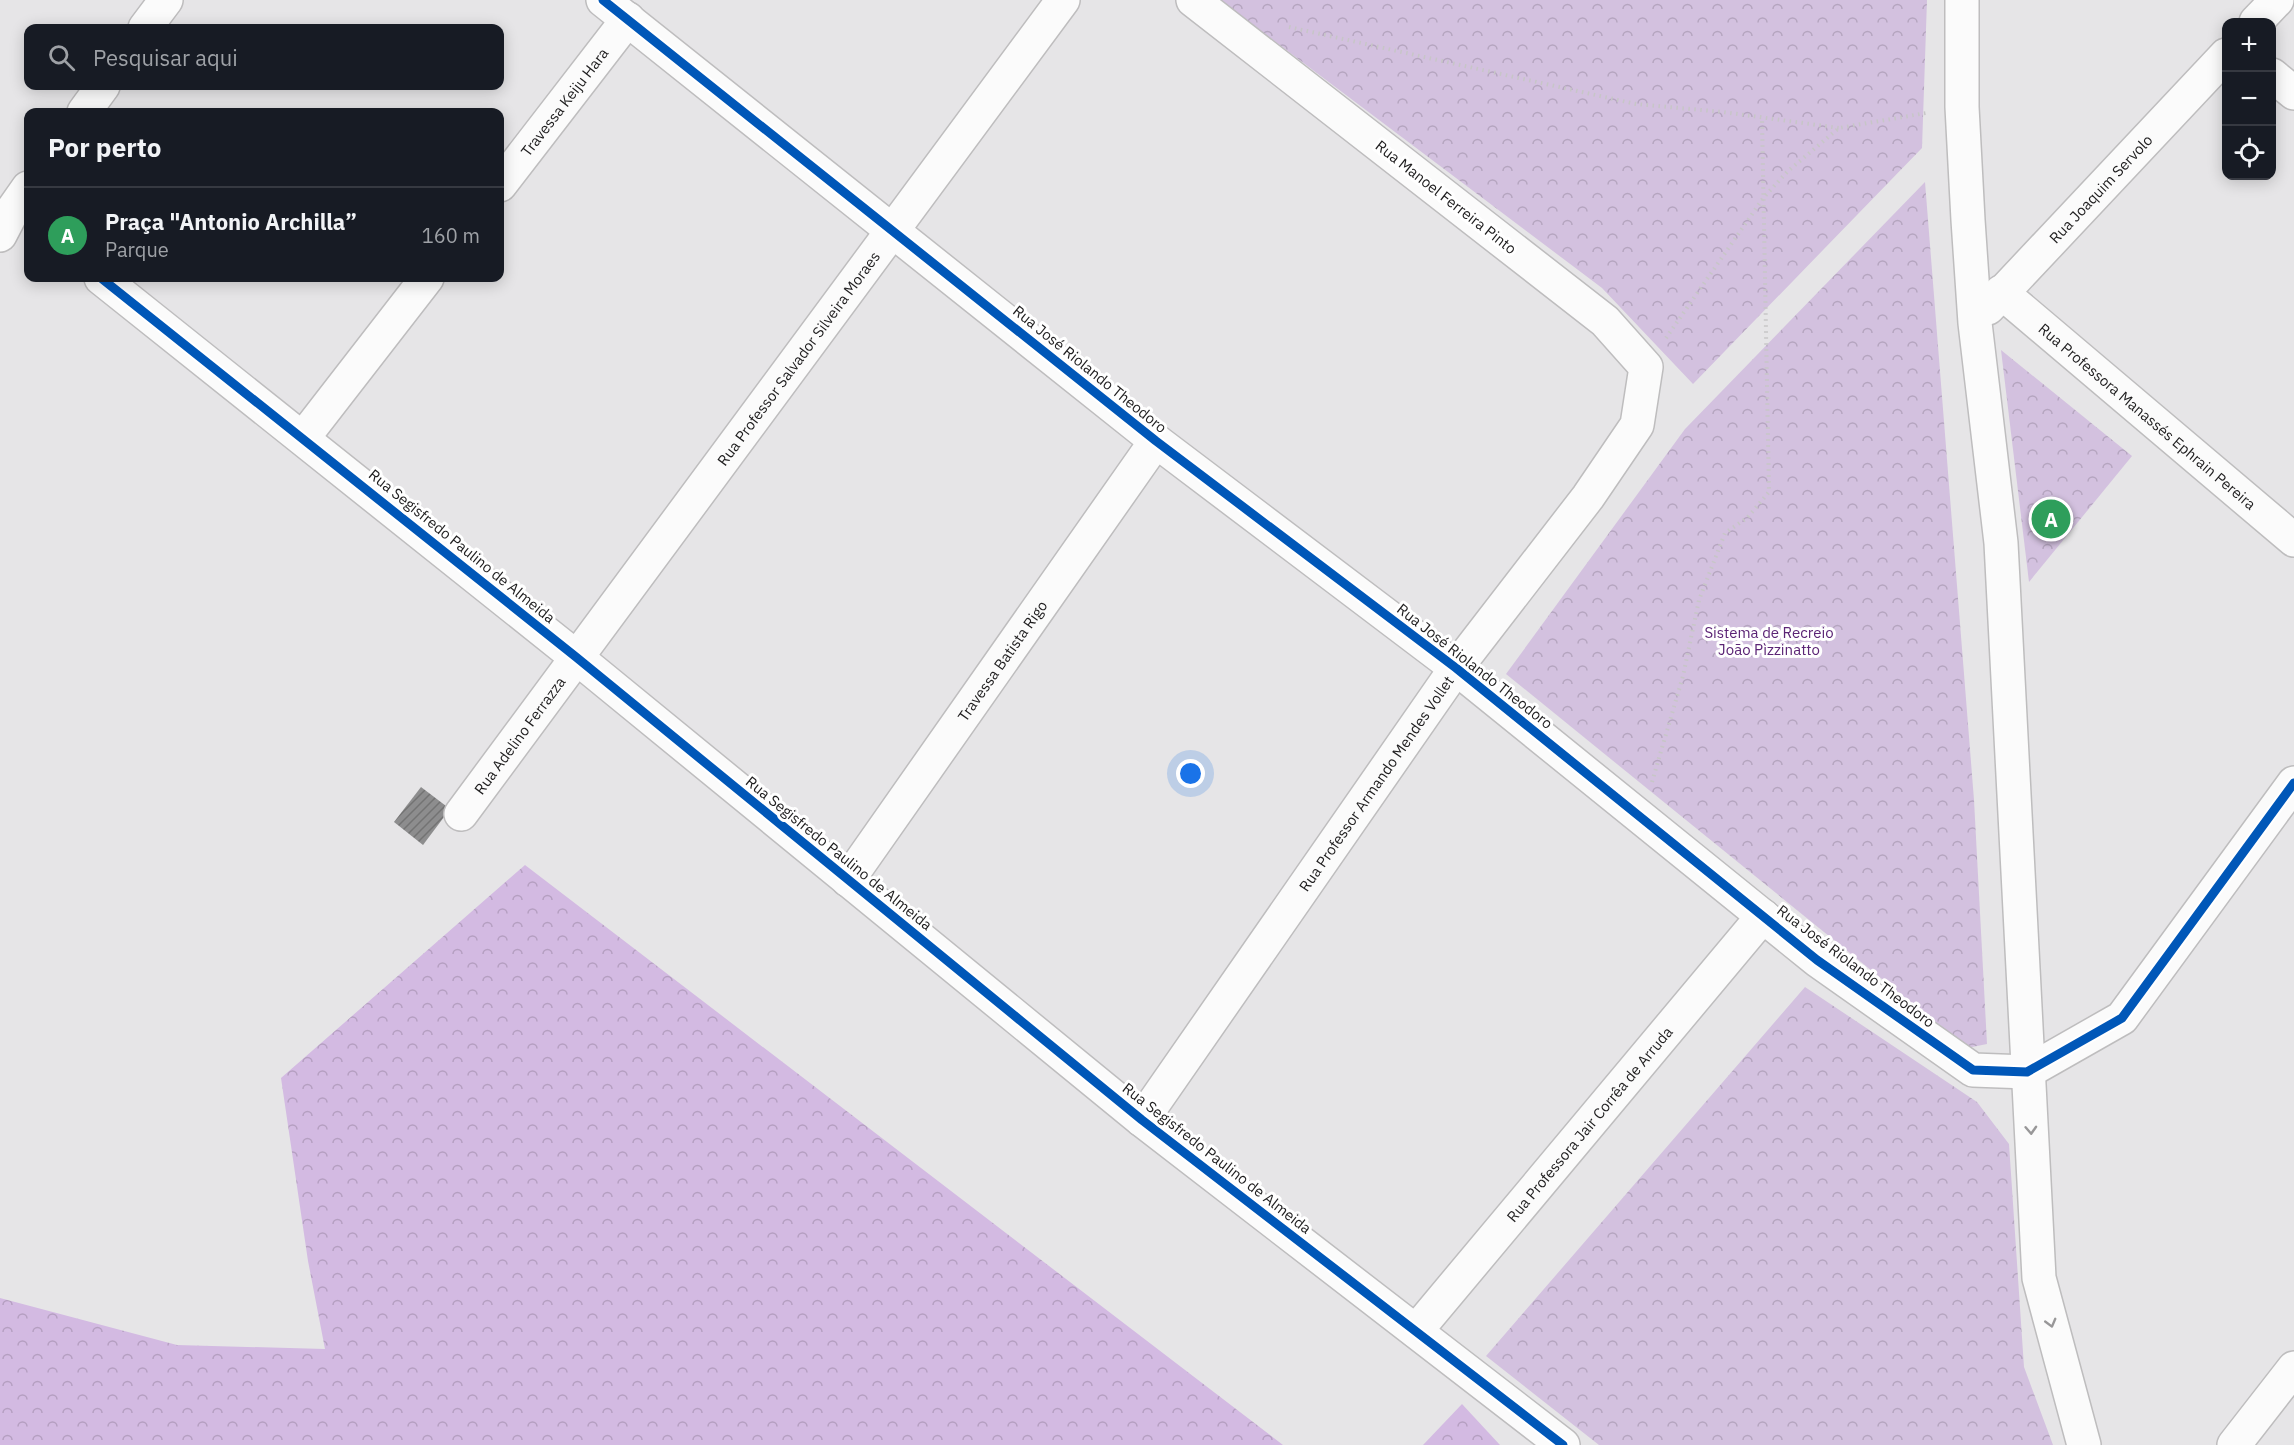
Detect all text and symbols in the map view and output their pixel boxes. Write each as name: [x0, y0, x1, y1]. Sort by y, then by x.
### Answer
map controls: [2222, 18, 2276, 180]
button: +: [2222, 18, 2276, 72]
search box: [24, 24, 504, 90]
icon: search: [45, 41, 78, 74]
text: Pesquisar aqui: [93, 43, 238, 72]
street label: Travessa Keiju Hara: [516, 44, 612, 160]
button: −: [2222, 72, 2276, 126]
button: locate: [2222, 126, 2276, 180]
text: Por perto: [48, 130, 161, 164]
street label: Rua Joaquim Servolo: [2045, 130, 2156, 247]
street label: Rua Manoel Ferreira Pinto: [1372, 136, 1520, 258]
text: Praça "Antonio Archilla”: [105, 207, 357, 236]
text: A: [61, 222, 74, 249]
text: 160 m: [422, 222, 480, 249]
text: Parque: [105, 236, 169, 263]
street label: Rua Professor Salvador Silveira Moraes: [713, 247, 884, 469]
street label: Rua José Riolando Theodoro: [1009, 301, 1171, 437]
street label: Rua Professora Manassés Ephrain Pereira: [2035, 319, 2260, 513]
street label: Rua Segisfredo Paulino de Almeida: [365, 465, 559, 627]
pin: A: [2032, 496, 2070, 542]
street label: Travessa Batista Rigo: [953, 596, 1051, 725]
street label: Rua José Riolando Theodoro: [1393, 599, 1557, 733]
park label: Sistema de Recreio João Pìzzinatto: [1704, 623, 1834, 659]
street label: Rua Professor Armando Mendes Vollet: [1294, 672, 1457, 895]
street label: Rua Adelino Ferrazza: [469, 673, 569, 798]
your location: [1176, 759, 1205, 788]
street label: Rua Segisfredo Paulino de Almeida: [742, 772, 936, 934]
street label: Rua José Riolando Theodoro: [1773, 900, 1939, 1032]
street label: Rua Professora Jair Corrêa de Arruda: [1502, 1022, 1676, 1225]
street label: Rua Segisfredo Paulino de Almeida: [1119, 1078, 1315, 1238]
one-way arrow: [2024, 1126, 2037, 1135]
one-way arrow: [2044, 1318, 2057, 1328]

